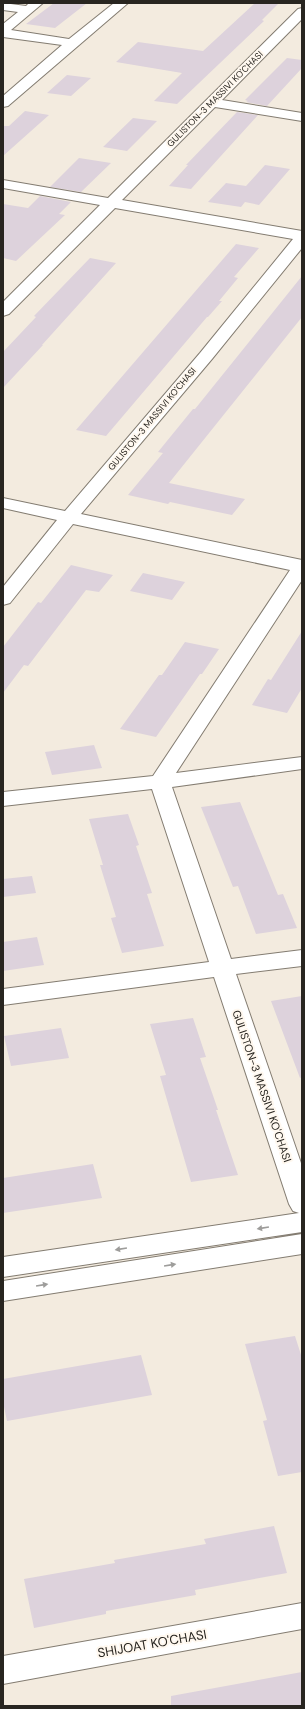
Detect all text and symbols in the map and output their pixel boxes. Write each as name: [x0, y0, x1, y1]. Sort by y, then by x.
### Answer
street label: GULISTON-3 MASSIVI KO'CHASI: [164, 48, 266, 150]
street label: GULISTON-3 MASSIVI KO'CHASI: [105, 365, 199, 473]
street label: GULISTON-3 MASSIVI KO'CHASI: [229, 1008, 295, 1164]
one-way arrow: [257, 1225, 270, 1231]
one-way arrow: [115, 1246, 127, 1252]
one-way arrow: [164, 1262, 176, 1268]
one-way arrow: [35, 1282, 48, 1288]
street label: SHIJOAT KO'CHASI: [96, 1626, 208, 1661]

